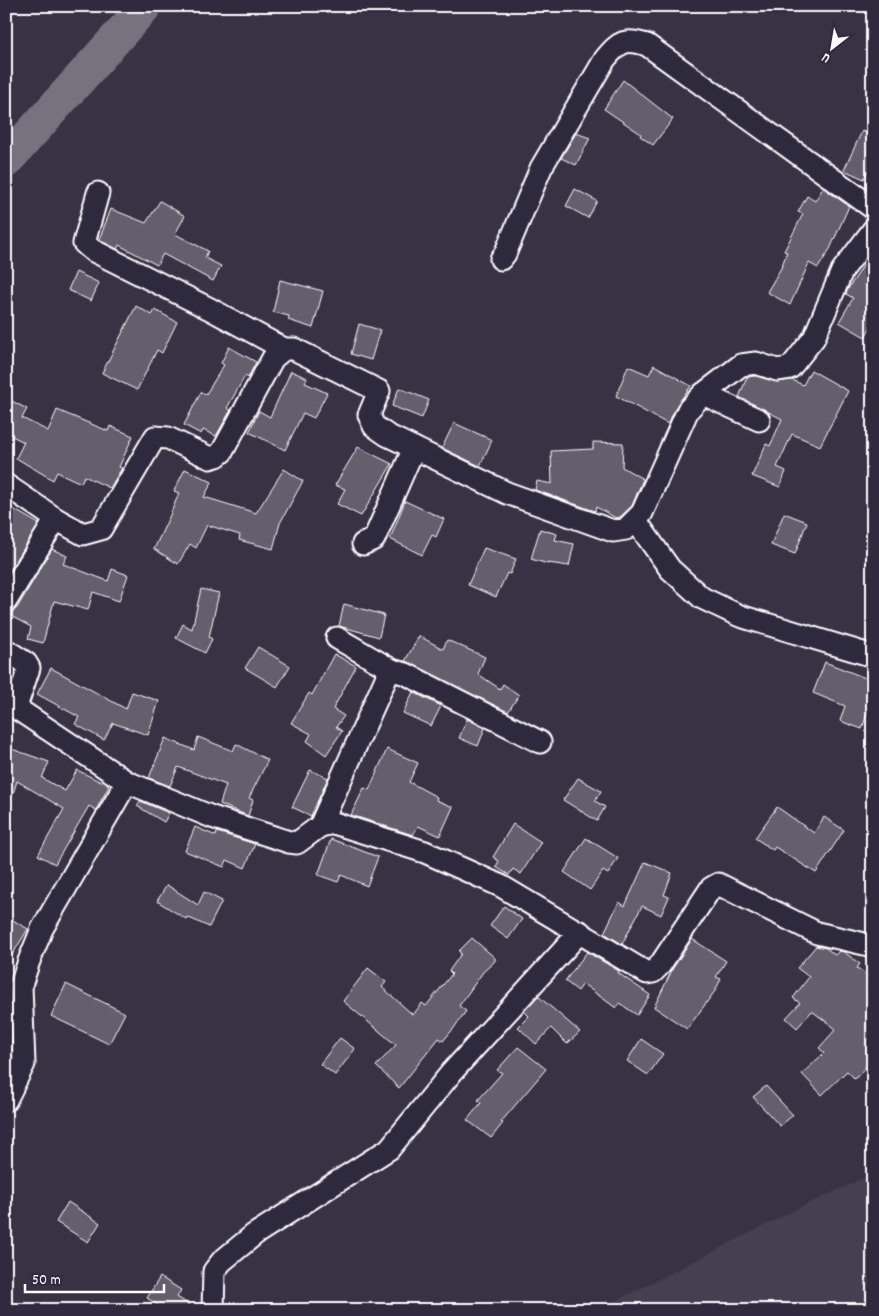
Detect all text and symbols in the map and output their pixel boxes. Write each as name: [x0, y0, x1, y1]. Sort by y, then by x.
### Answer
north arrow: [806, 22, 856, 72]
text: U: [818, 47, 834, 68]
scale bar: [25, 1261, 164, 1293]
text: 50 m: [32, 1270, 61, 1292]

